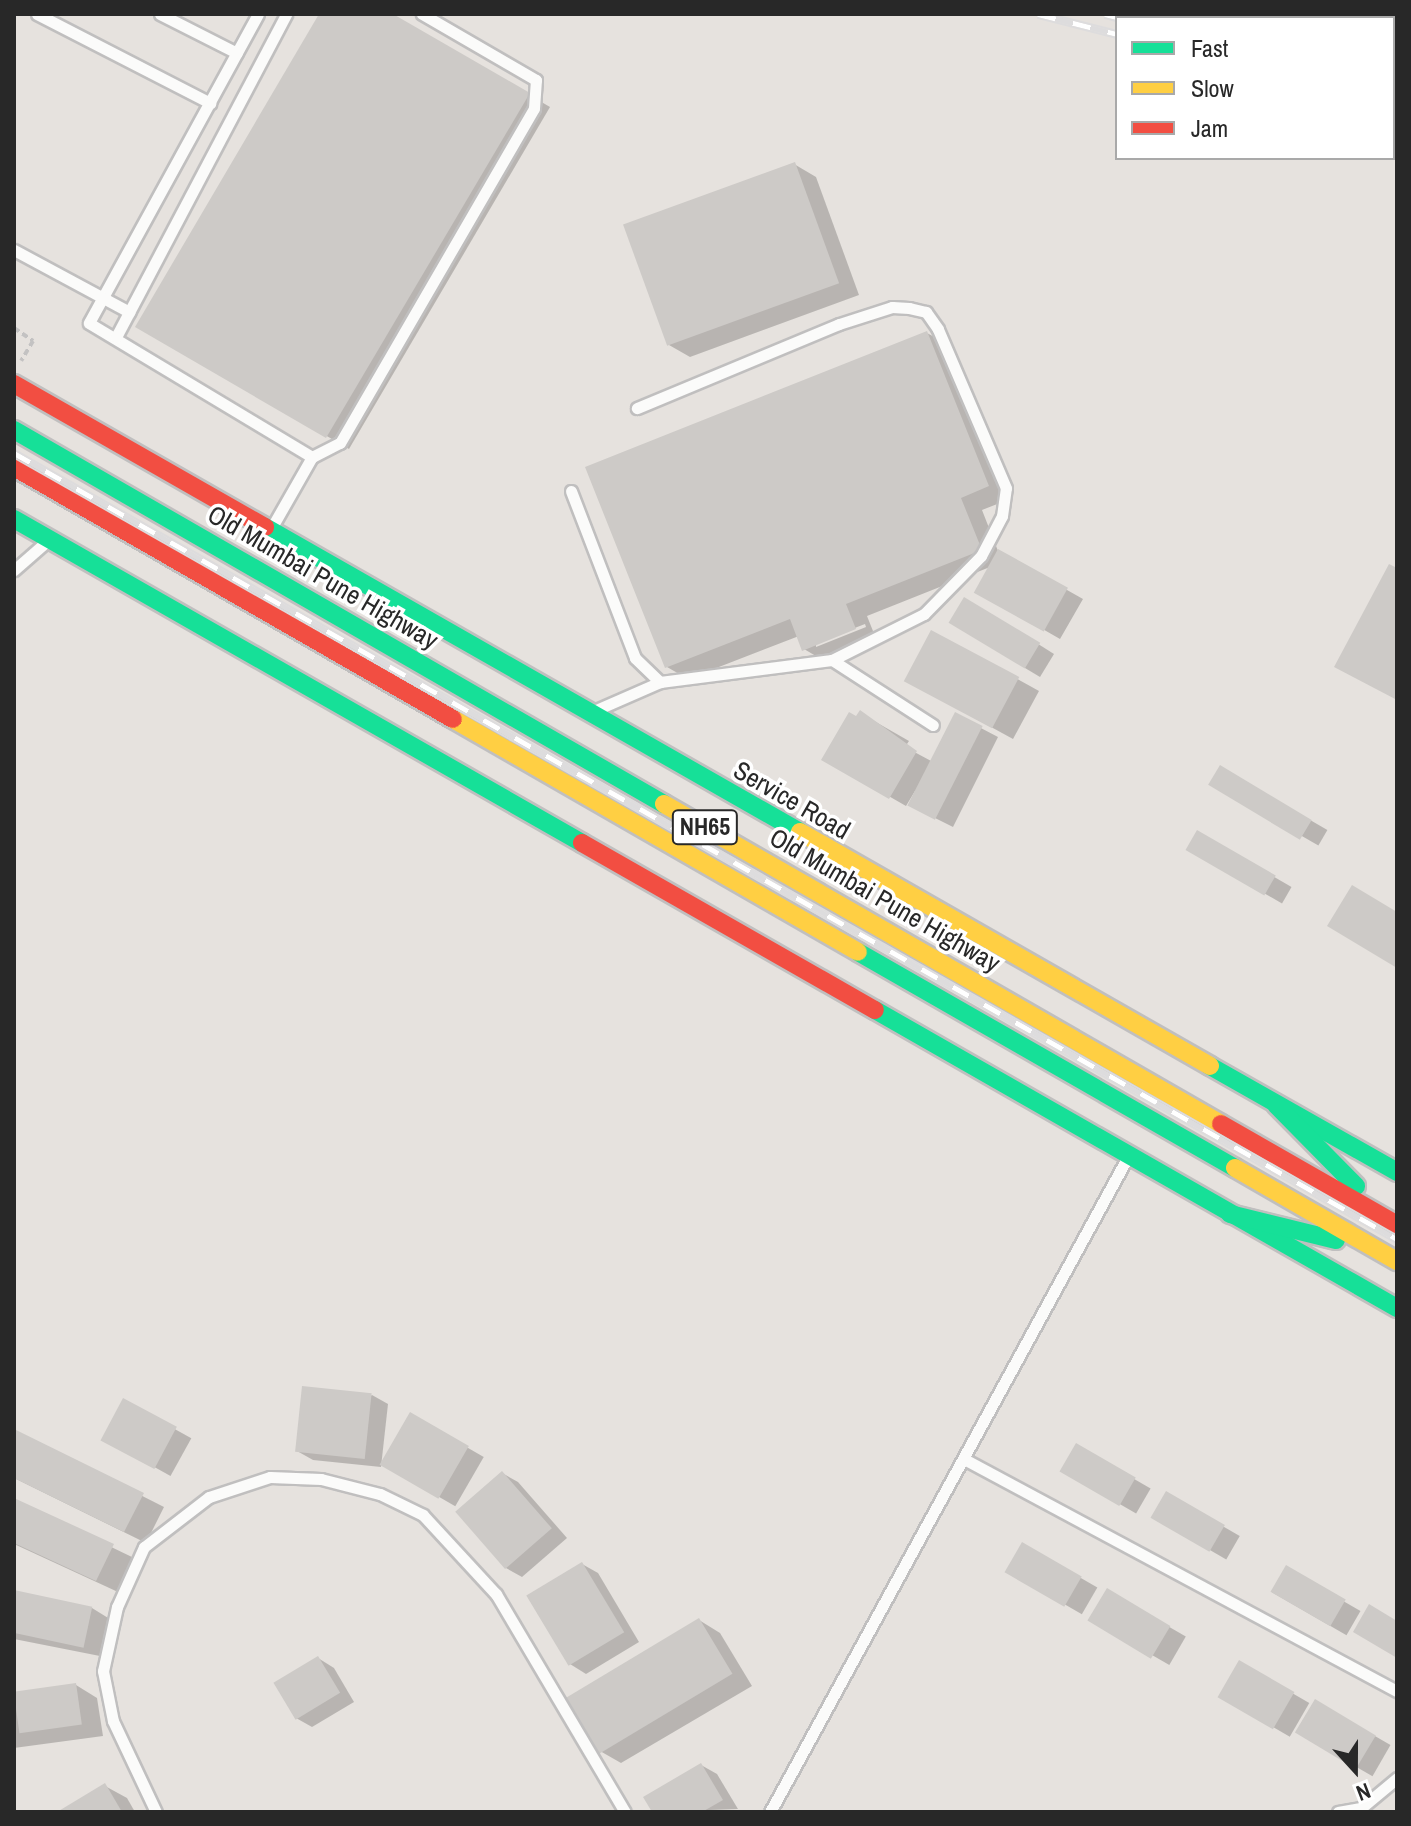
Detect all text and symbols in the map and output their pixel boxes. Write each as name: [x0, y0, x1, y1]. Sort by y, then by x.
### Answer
legend: [1115, 16, 1395, 160]
text: Fast: [1191, 32, 1228, 64]
text: Slow: [1191, 72, 1234, 104]
text: Jam: [1191, 112, 1228, 144]
street label: Old Mumbai Pune Highway: [202, 498, 444, 656]
street label: Service Road: [728, 754, 856, 846]
road number: NH65: [671, 807, 739, 847]
street label: Old Mumbai Pune Highway: [764, 821, 1006, 979]
north arrow: [1315, 1730, 1395, 1810]
text: N: [1352, 1776, 1375, 1809]

